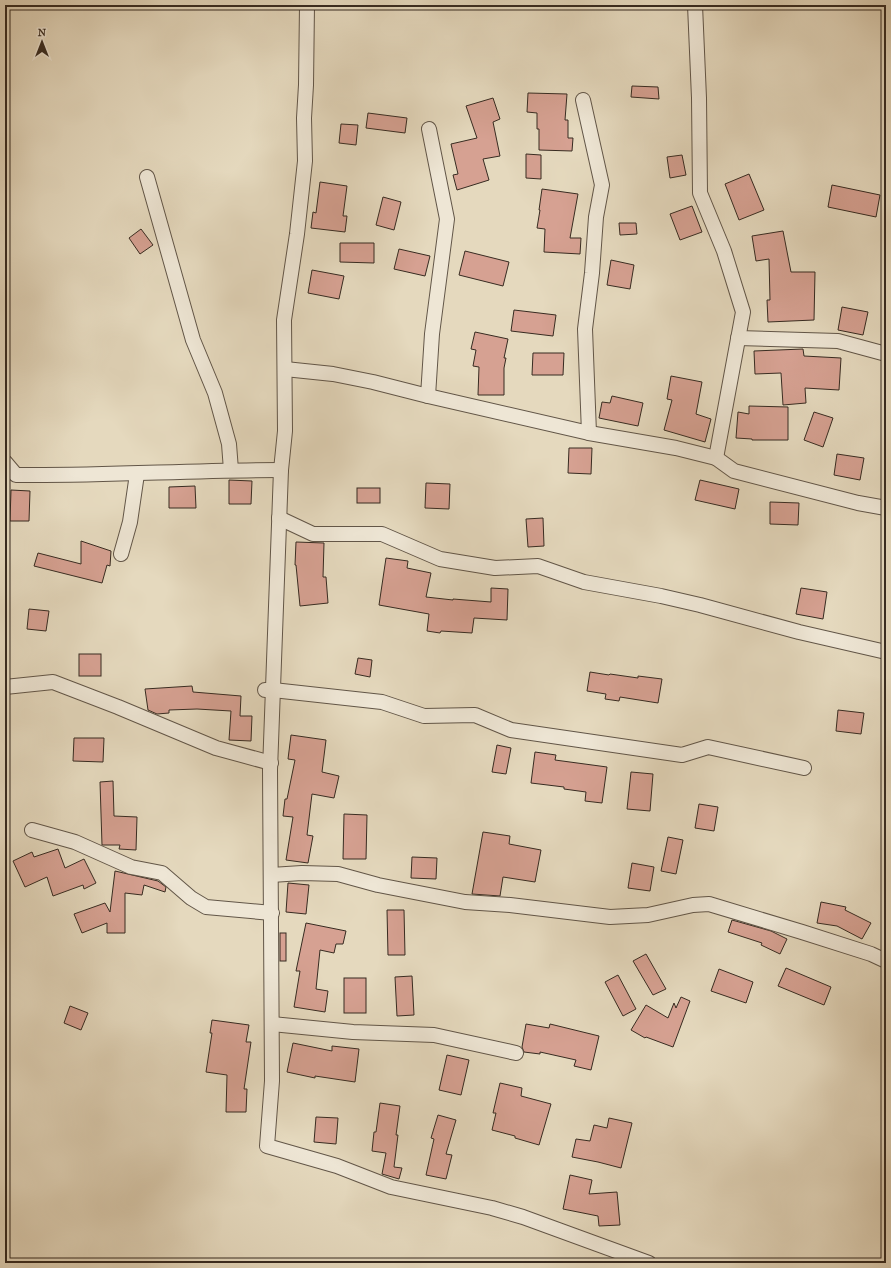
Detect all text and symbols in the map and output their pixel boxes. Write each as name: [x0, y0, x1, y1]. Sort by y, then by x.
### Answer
north arrow: [22, 22, 62, 62]
text: N: [38, 26, 47, 39]

